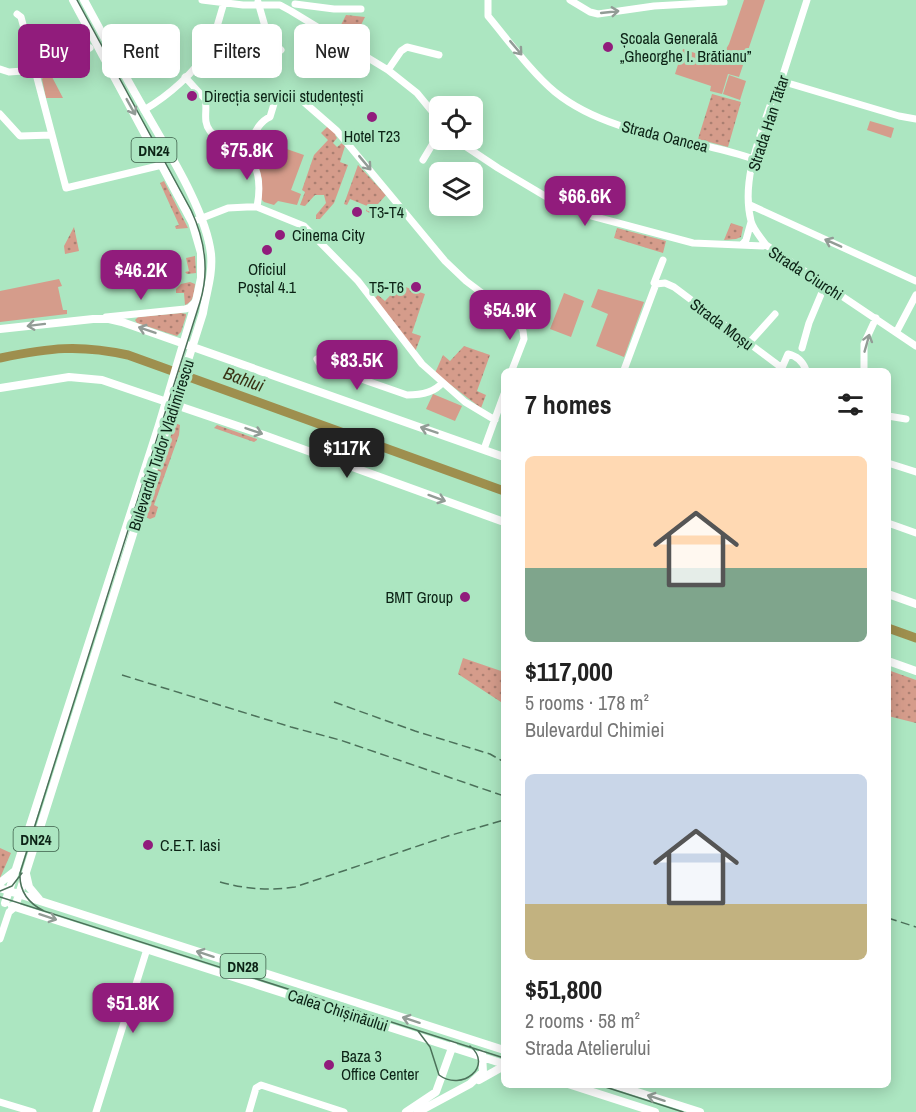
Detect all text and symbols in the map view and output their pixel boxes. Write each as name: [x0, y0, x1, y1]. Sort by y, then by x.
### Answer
one-way arrow: [600, 6, 620, 17]
chip: Buy: [18, 24, 90, 78]
chip: Rent: [102, 24, 180, 78]
chip: Filters: [192, 24, 282, 78]
chip: New: [294, 24, 370, 78]
place label: Școala Generală „Gheorghe I. Brătianu”: [620, 27, 752, 67]
one-way arrow: [509, 40, 522, 56]
marker: Școala Generală „Gheorghe I. Brătianu”: [601, 40, 615, 54]
street label: Strada Han Tătar: [742, 72, 794, 174]
place label: Direcția servicii studențești: [204, 85, 364, 107]
marker: Direcția servicii studențești: [185, 89, 199, 103]
map controls: [429, 96, 483, 216]
button: locate: [429, 96, 483, 150]
one-way arrow: [125, 98, 137, 115]
marker: Hotel T23: [365, 110, 379, 124]
street label: Strada Oancea: [620, 115, 711, 158]
place label: Hotel T23: [344, 125, 400, 147]
pin: $75.8K: [198, 130, 296, 181]
text: $75.8K: [221, 136, 273, 163]
road number: DN24: [132, 138, 176, 162]
one-way arrow: [358, 155, 372, 170]
button: layers: [429, 162, 483, 216]
pin: $66.6K: [536, 176, 634, 227]
text: $66.6K: [559, 182, 611, 209]
place label: T3-T4: [369, 201, 404, 223]
marker: T3-T4: [350, 205, 364, 219]
place label: Cinema City: [292, 224, 365, 246]
marker: Cinema City: [273, 228, 287, 242]
one-way arrow: [824, 237, 842, 248]
street label: Strada Ciurchi: [765, 241, 847, 305]
marker: Oficiul Poștal 4.1: [260, 243, 274, 257]
pin: $46.2K: [92, 250, 190, 301]
text: $46.2K: [115, 256, 167, 283]
place label: Oficiul Poștal 4.1: [238, 258, 297, 298]
place label: T5-T6: [369, 276, 404, 298]
marker: T5-T6: [409, 280, 423, 294]
pin: $54.9K: [461, 290, 559, 341]
street label: Strada Moșu: [686, 293, 758, 355]
text: $54.9K: [484, 296, 536, 323]
one-way arrow: [26, 319, 46, 330]
one-way arrow: [138, 324, 157, 335]
one-way arrow: [862, 334, 873, 353]
pin: $83.5K: [308, 340, 406, 391]
text: $83.5K: [331, 346, 383, 373]
street label: Bulevardul Tudor Vladimirescu: [123, 357, 199, 533]
water label: Bahlui: [220, 360, 268, 398]
text: 7 homes: [525, 387, 612, 422]
icon: filters: [834, 388, 867, 421]
one-way arrow: [420, 424, 439, 435]
one-way arrow: [244, 427, 262, 438]
pin: $117K: [305, 428, 389, 479]
text: $117K: [323, 434, 371, 461]
one-way arrow: [427, 493, 446, 504]
icon: home: [642, 495, 750, 603]
place label: BMT Group: [385, 586, 453, 608]
marker: BMT Group: [458, 590, 472, 604]
text: $117,000: [525, 654, 613, 689]
text: 5 rooms · 178 m²: [525, 689, 649, 716]
text: Bulevardul Chimiei: [525, 716, 664, 743]
icon: home: [642, 813, 750, 921]
road number: DN24: [14, 827, 58, 851]
place label: C.E.T. Iasi: [160, 834, 221, 856]
marker: C.E.T. Iasi: [141, 838, 155, 852]
one-way arrow: [38, 913, 57, 924]
one-way arrow: [196, 948, 215, 959]
road number: DN28: [220, 954, 266, 978]
text: $51,800: [525, 972, 602, 1007]
pin: $51.8K: [84, 983, 182, 1034]
street label: Calea Chișinăului: [285, 983, 391, 1037]
text: $51.8K: [107, 989, 159, 1016]
text: 2 rooms · 58 m²: [525, 1007, 640, 1034]
one-way arrow: [402, 1013, 421, 1024]
text: Strada Atelierului: [525, 1034, 651, 1061]
place label: Baza 3 Office Center: [341, 1045, 419, 1085]
marker: Baza 3 Office Center: [322, 1058, 336, 1072]
one-way arrow: [647, 1092, 666, 1103]

